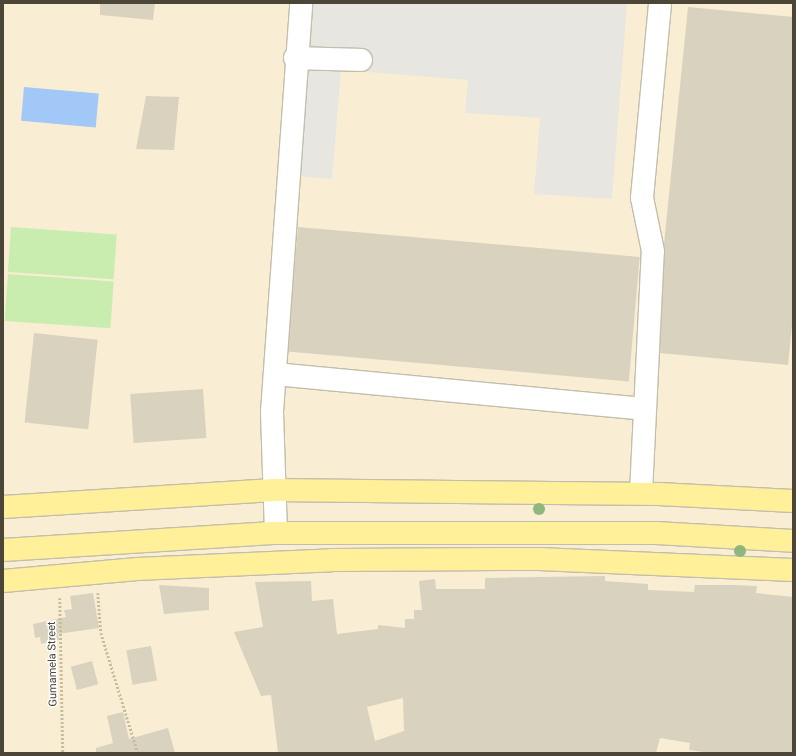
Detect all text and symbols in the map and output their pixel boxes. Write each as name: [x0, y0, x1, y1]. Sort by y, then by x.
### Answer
street label: Gumamela Street: [46, 621, 60, 707]

